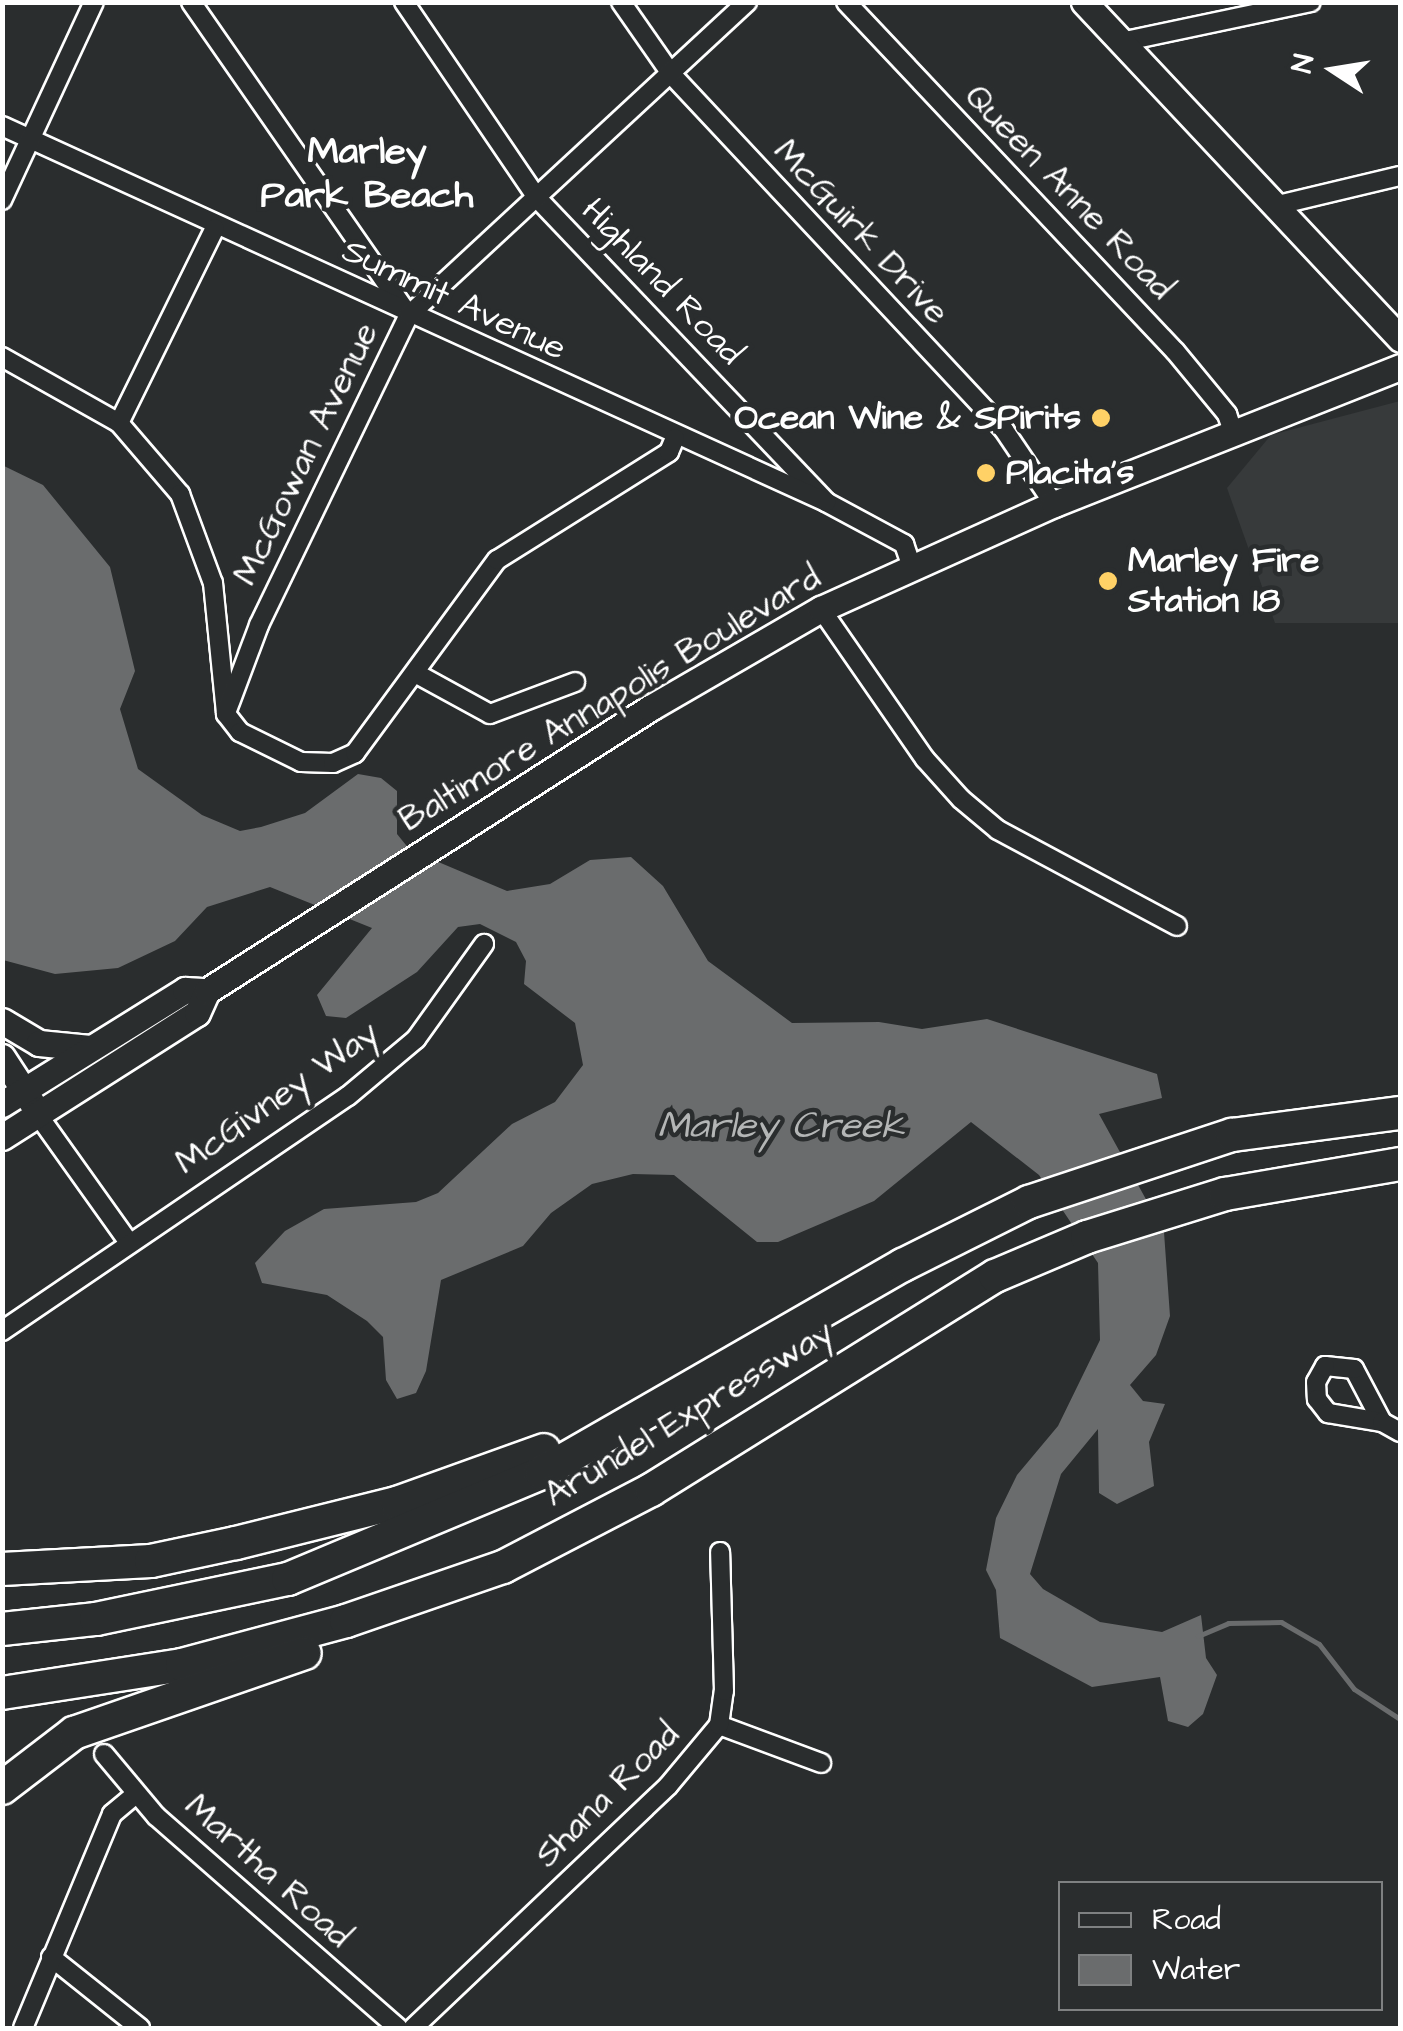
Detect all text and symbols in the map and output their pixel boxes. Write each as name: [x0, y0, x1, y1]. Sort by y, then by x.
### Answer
north arrow: [1283, 20, 1383, 120]
text: N: [1282, 51, 1324, 76]
street label: Queen Anne Road: [956, 76, 1182, 308]
district label: Marley Park Beach: [261, 130, 473, 220]
street label: McGuirk Drive: [765, 131, 957, 333]
street label: Highland Road: [572, 190, 752, 374]
street label: Summit Avenue: [335, 230, 573, 370]
street label: McGowan Avenue: [224, 316, 388, 592]
place label: Ocean Wine & SPirits: [735, 397, 1081, 439]
marker: Ocean Wine & SPirits: [1090, 407, 1112, 429]
place label: Placita's: [1006, 452, 1134, 494]
marker: Placita's: [975, 462, 997, 484]
place label: Marley Fire Station 18: [1128, 540, 1320, 622]
street label: Baltimore Annapolis Boulevard: [392, 556, 828, 842]
marker: Marley Fire Station 18: [1097, 570, 1119, 592]
street label: McGivney Way: [167, 1012, 387, 1184]
water label: Marley Creek: [658, 1104, 904, 1150]
street label: Arundel Expressway: [537, 1311, 841, 1517]
street label: Shana Road: [526, 1714, 688, 1876]
street label: Martha Road: [176, 1785, 360, 1957]
legend: [1058, 1881, 1383, 2011]
text: Road: [1152, 1899, 1221, 1941]
text: Water: [1152, 1949, 1240, 1991]

